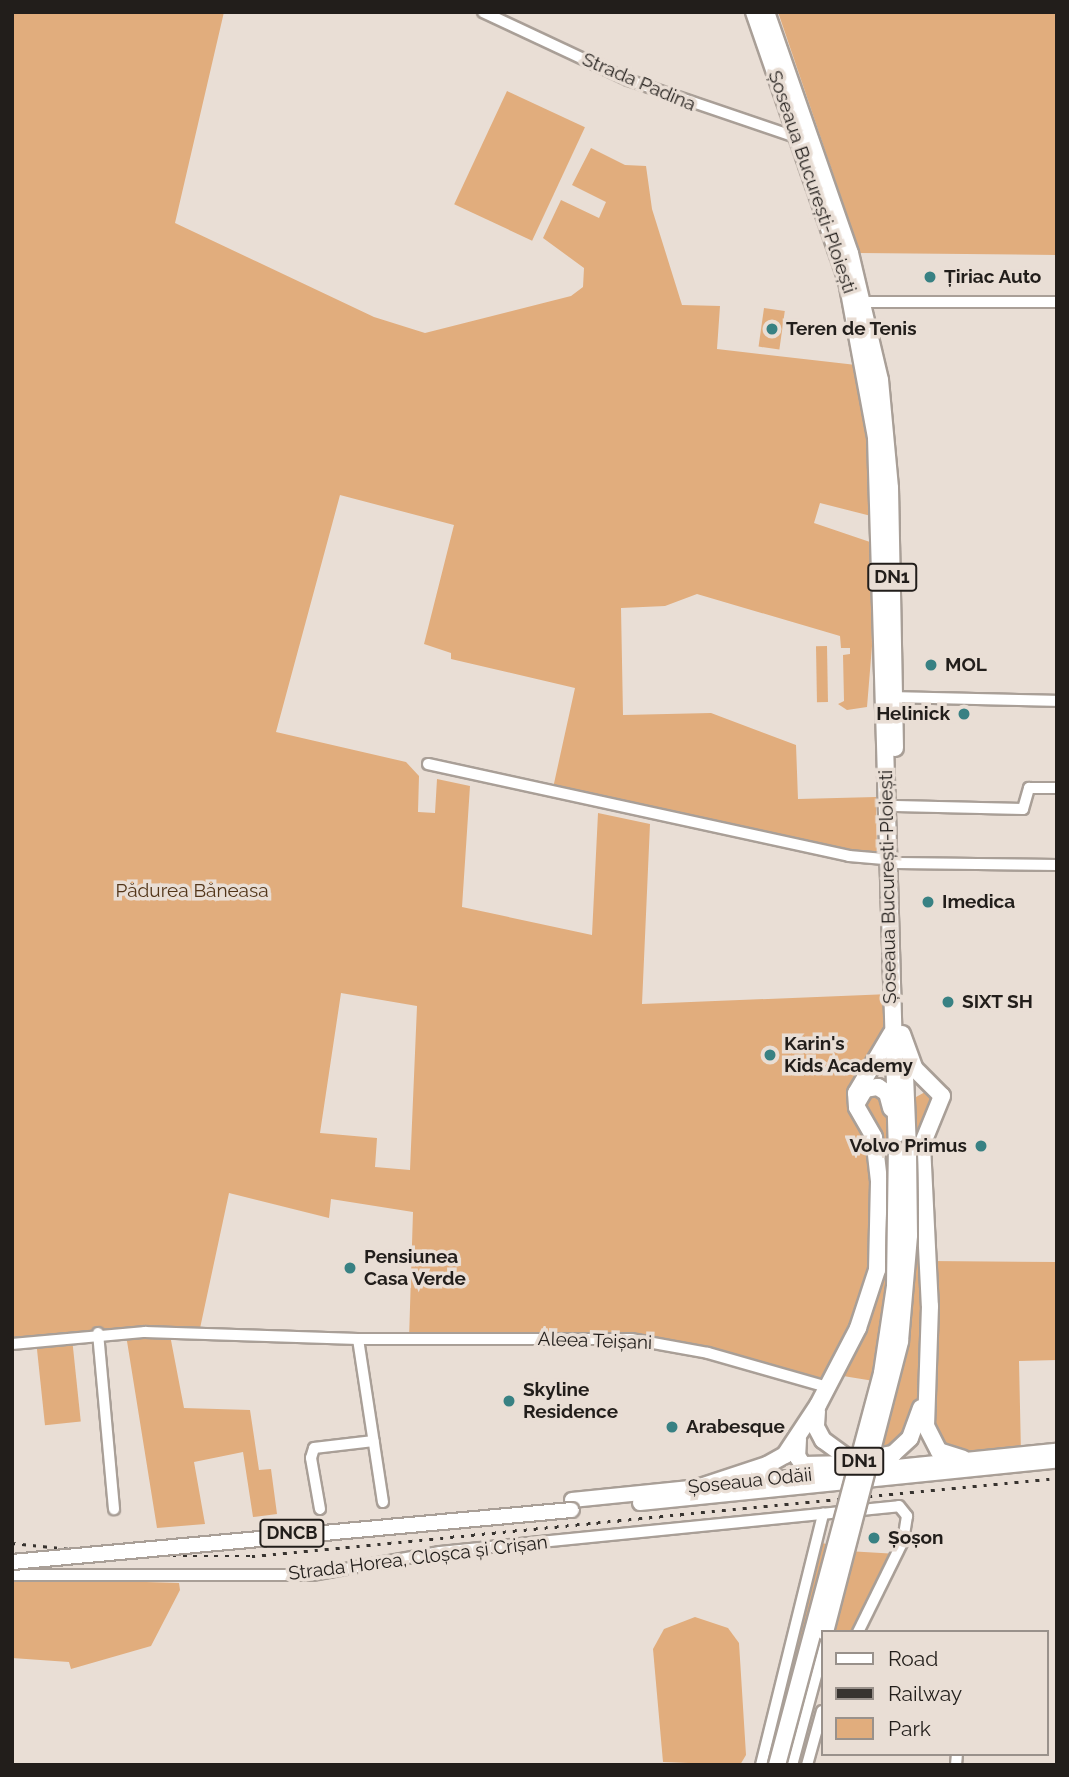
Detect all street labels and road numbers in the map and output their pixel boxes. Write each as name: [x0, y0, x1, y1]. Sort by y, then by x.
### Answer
street label: Strada Padina: [579, 48, 699, 116]
street label: Șoseaua București-Ploiești: [763, 68, 861, 296]
road number: DN1: [866, 562, 918, 592]
street label: Șoseaua București-Ploiești: [875, 770, 901, 1004]
street label: Aleea Teișani: [537, 1328, 653, 1354]
road number: DN1: [833, 1446, 885, 1476]
street label: Șoseaua Odăii: [687, 1463, 813, 1499]
road number: DNCB: [259, 1518, 325, 1548]
street label: Strada Horea, Cloșca și Crișan: [287, 1531, 549, 1585]

